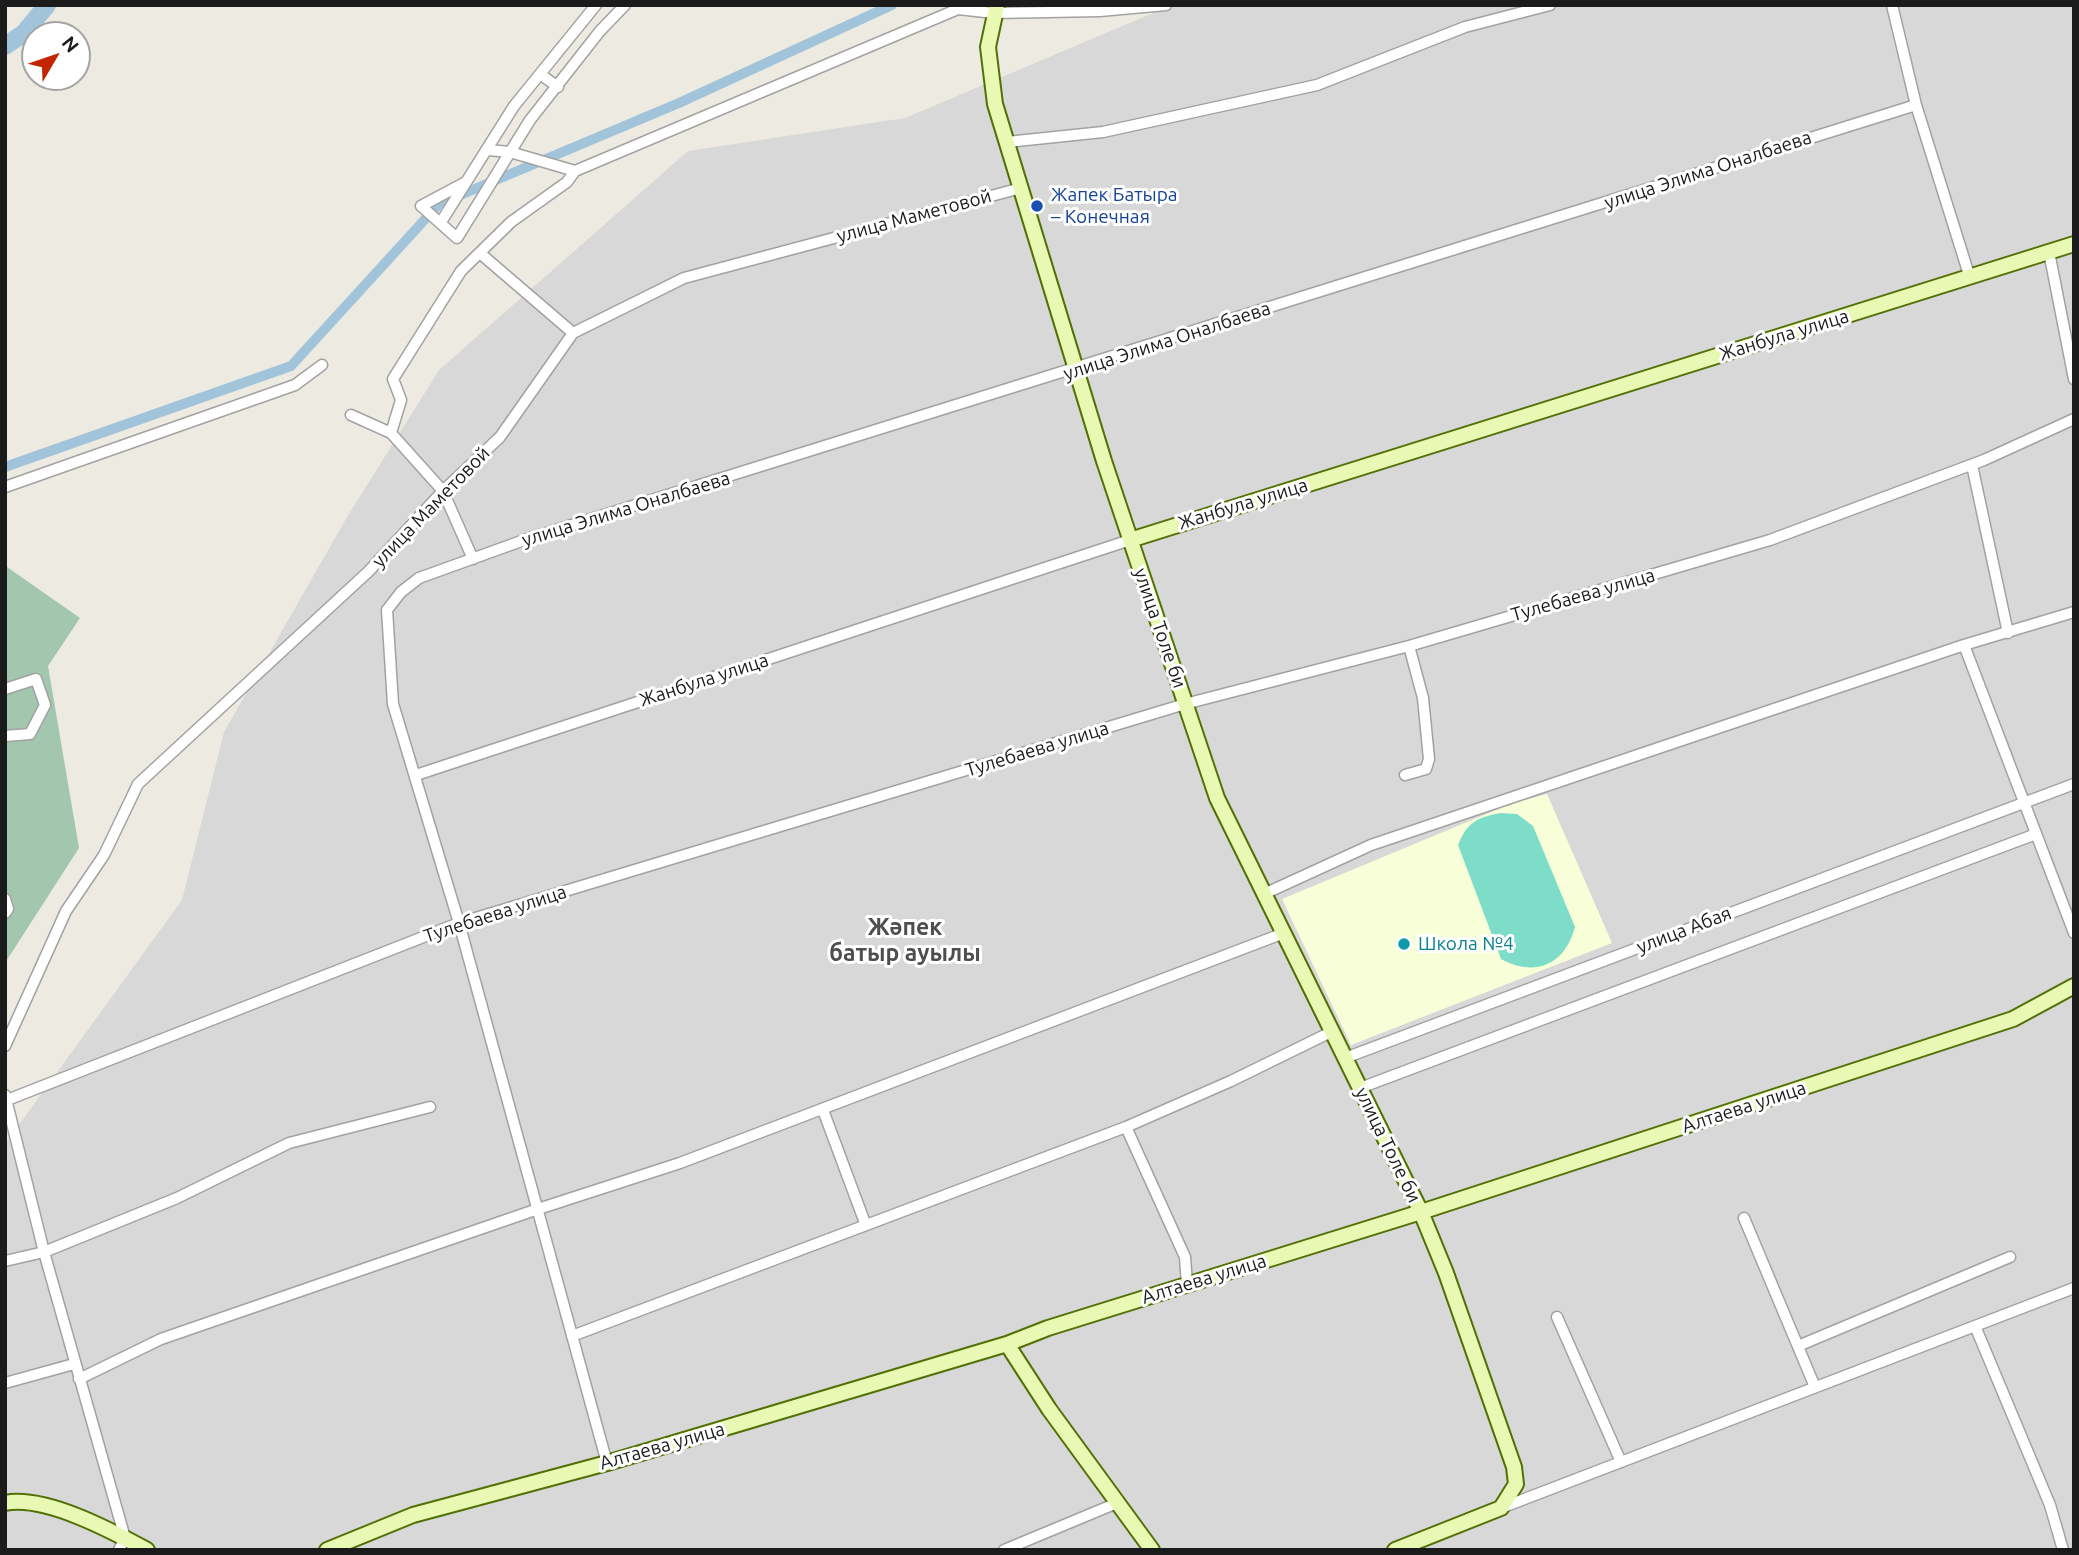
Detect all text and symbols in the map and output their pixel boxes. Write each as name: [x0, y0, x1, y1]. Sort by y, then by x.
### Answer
north arrow: [21, 21, 91, 91]
text: N: [58, 32, 84, 56]
street label: улица Элима Оналбаева: [1602, 126, 1814, 214]
street label: улица Маметовой: [834, 184, 994, 248]
place label: Жапек Батыра – Конечная: [1051, 184, 1178, 228]
marker: Жапек Батыра – Конечная: [1029, 198, 1045, 214]
street label: улица Элима Оналбаева: [1061, 297, 1273, 385]
street label: Жанбула улица: [1716, 304, 1852, 366]
street label: улица Маметовой: [367, 442, 495, 572]
street label: улица Элима Оналбаева: [519, 466, 733, 552]
street label: Жанбула улица: [1175, 473, 1311, 535]
street label: Тулебаева улица: [1508, 564, 1658, 626]
street label: улица Толе би: [1129, 565, 1191, 691]
street label: Жанбула улица: [637, 648, 771, 712]
street label: Тулебаева улица: [963, 716, 1111, 782]
street label: Тулебаева улица: [421, 880, 569, 948]
street label: улица Абая: [1633, 901, 1735, 959]
district label: Жәпек батыр ауылы: [829, 913, 981, 967]
place label: Школа №4: [1418, 933, 1514, 955]
marker: Школа №4: [1396, 936, 1412, 952]
street label: Алтаева улица: [1679, 1076, 1809, 1138]
street label: улица Толе би: [1350, 1084, 1426, 1206]
street label: Алтаева улица: [1139, 1249, 1269, 1309]
street label: Алтаева улица: [597, 1417, 727, 1475]

